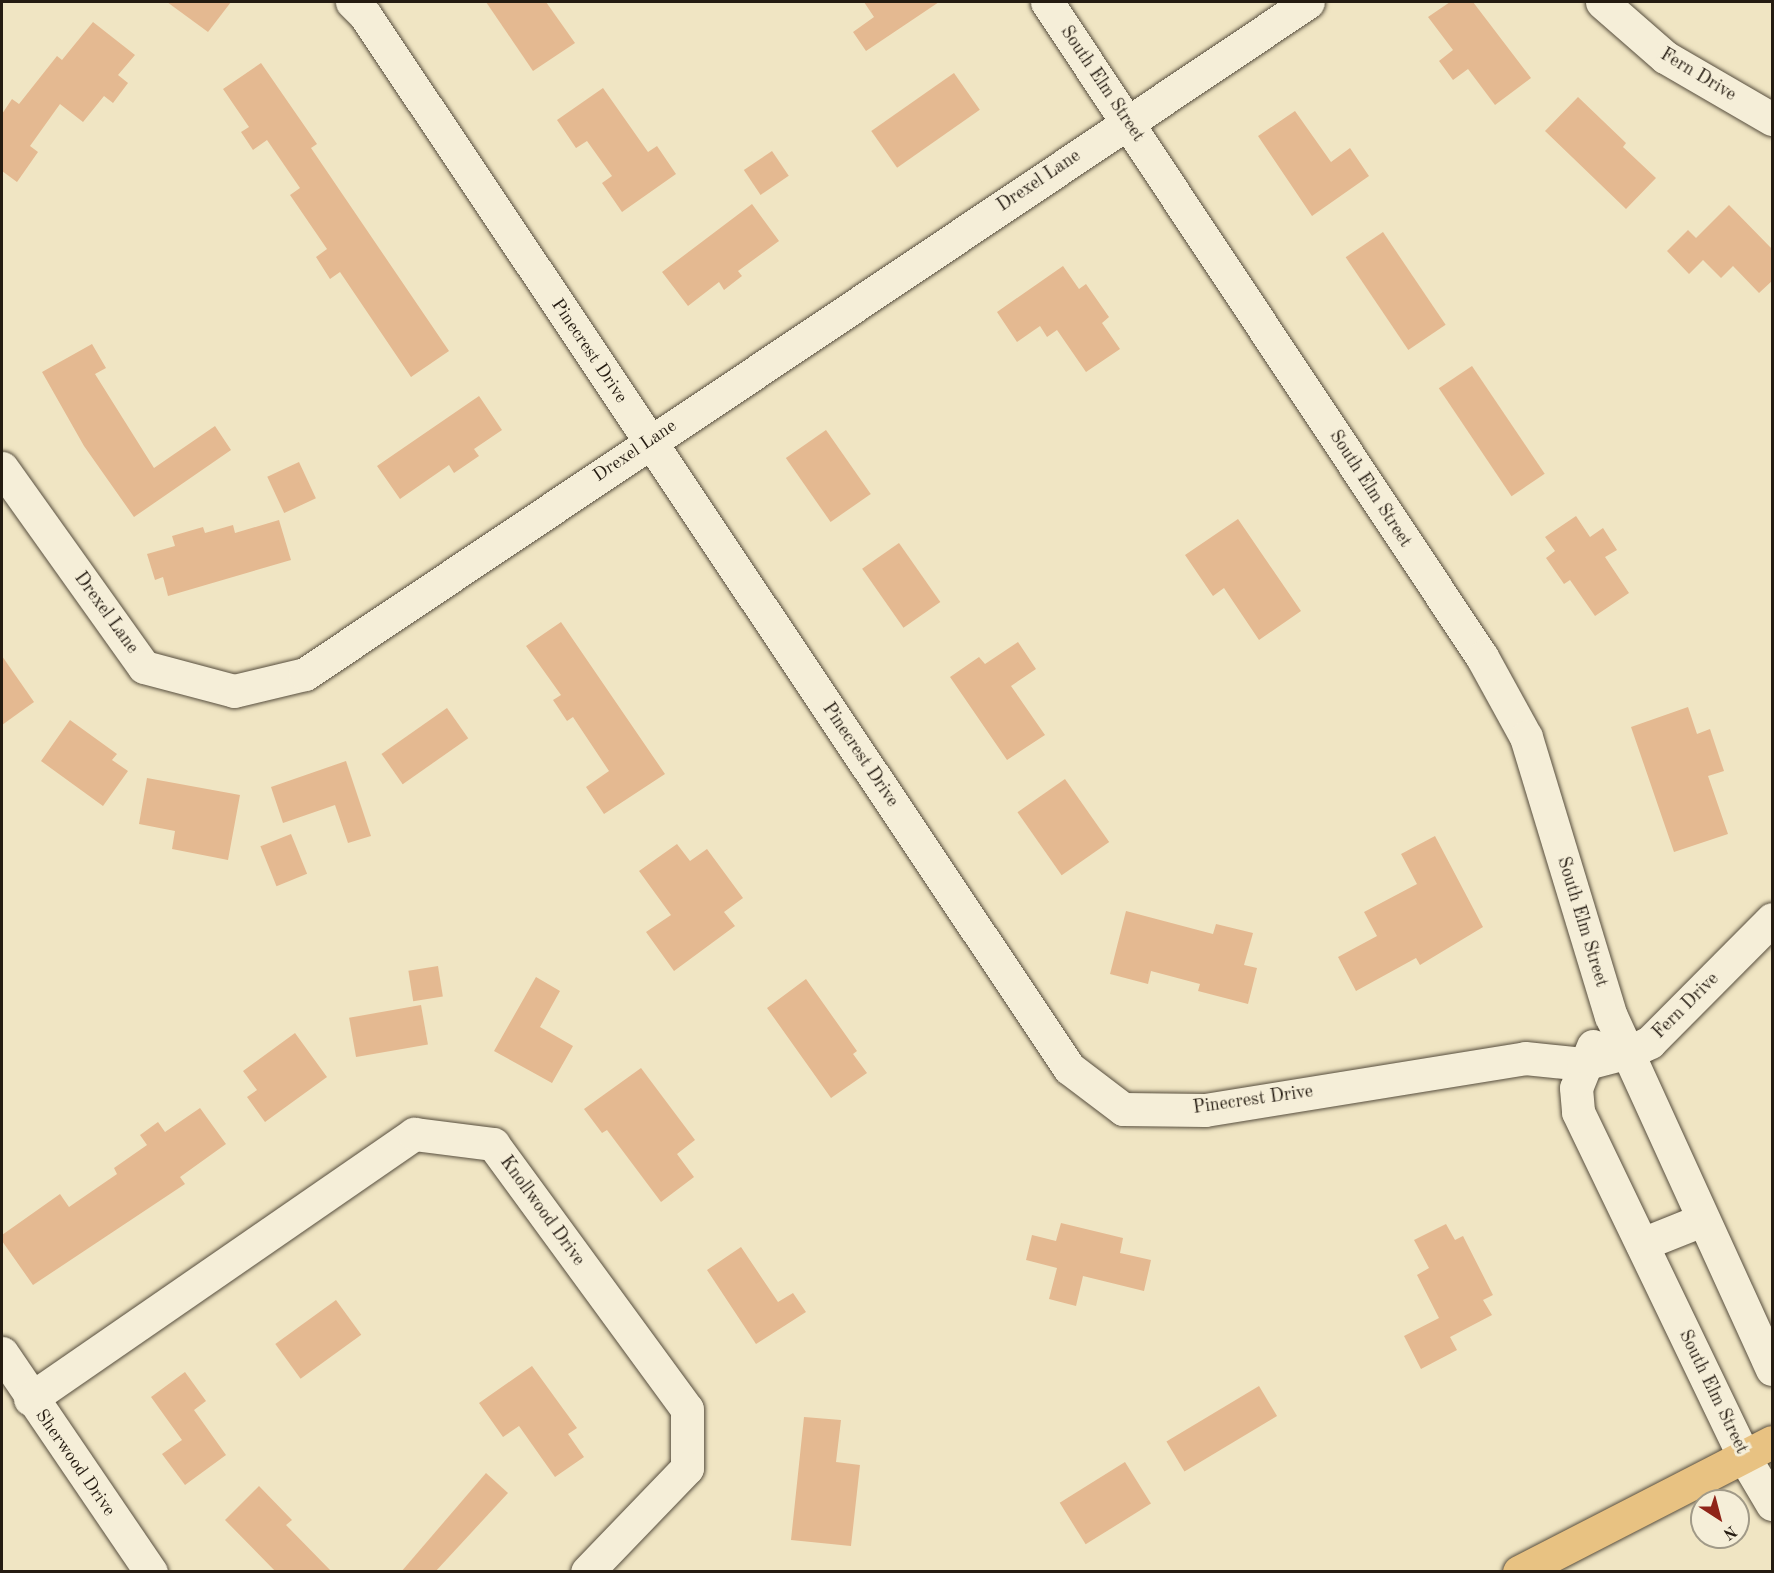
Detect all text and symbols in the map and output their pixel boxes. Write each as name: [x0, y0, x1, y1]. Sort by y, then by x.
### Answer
street label: South Elm Street: [1055, 22, 1149, 146]
street label: Fern Drive: [1656, 44, 1740, 106]
street label: Drexel Lane: [993, 145, 1085, 217]
street label: Pinecrest Drive: [546, 295, 632, 407]
street label: Drexel Lane: [589, 415, 681, 487]
street label: South Elm Street: [1324, 426, 1416, 552]
street label: Drexel Lane: [69, 568, 143, 658]
street label: Pinecrest Drive: [817, 699, 903, 811]
street label: South Elm Street: [1552, 854, 1612, 990]
street label: Fern Drive: [1648, 968, 1724, 1044]
street label: Pinecrest Drive: [1192, 1081, 1314, 1119]
street label: Knollwood Drive: [495, 1152, 589, 1270]
street label: South Elm Street: [1674, 1327, 1752, 1457]
street label: Sherwood Drive: [30, 1406, 120, 1520]
north arrow: [1690, 1489, 1750, 1549]
text: N: [1720, 1522, 1739, 1542]

